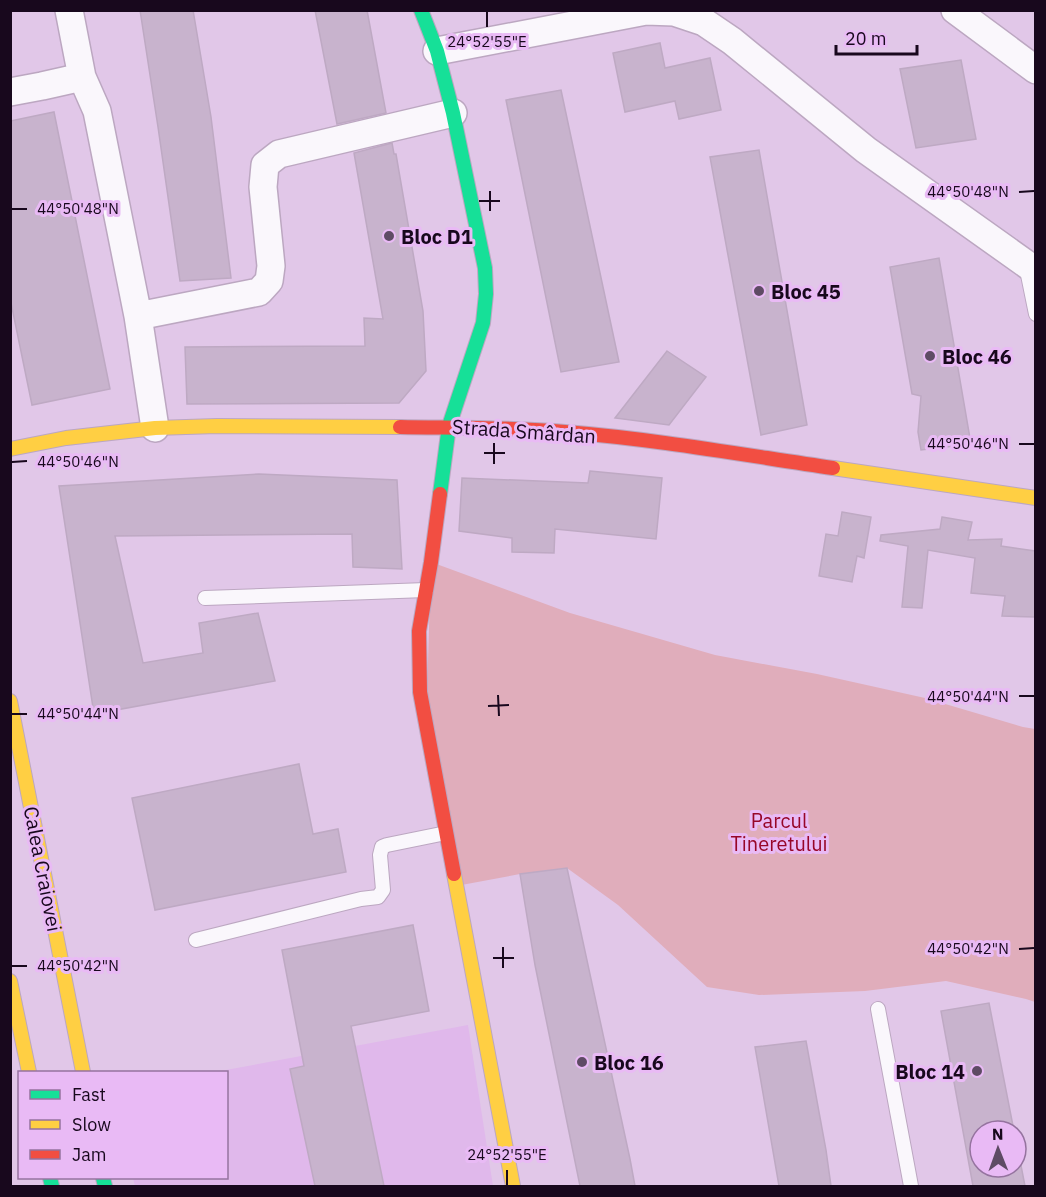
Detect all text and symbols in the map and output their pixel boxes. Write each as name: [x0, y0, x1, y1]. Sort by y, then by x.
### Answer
scale bar: [836, 18, 917, 56]
text: 20 m: [845, 27, 887, 50]
text: 24°52'55"E: [447, 32, 527, 51]
text: 44°50'48"N: [927, 182, 1009, 201]
text: 44°50'48"N: [37, 199, 119, 218]
place label: Bloc D1: [401, 223, 473, 250]
marker: Bloc D1: [382, 229, 396, 243]
place label: Bloc 45: [771, 278, 841, 305]
marker: Bloc 45: [752, 284, 766, 298]
place label: Bloc 46: [942, 343, 1012, 370]
marker: Bloc 46: [923, 349, 937, 363]
street label: Strada Smârdan: [451, 413, 597, 449]
text: 44°50'46"N: [927, 434, 1009, 453]
text: 44°50'46"N: [37, 452, 119, 471]
text: 44°50'44"N: [927, 687, 1009, 706]
text: 44°50'44"N: [37, 704, 119, 723]
street label: Calea Craiovei: [18, 804, 68, 934]
park label: Parcul Tineretului: [730, 807, 828, 857]
text: 44°50'42"N: [927, 939, 1009, 958]
text: 44°50'42"N: [37, 956, 119, 975]
place label: Bloc 16: [594, 1049, 664, 1076]
marker: Bloc 16: [575, 1055, 589, 1069]
place label: Bloc 14: [895, 1058, 965, 1085]
marker: Bloc 14: [970, 1064, 984, 1078]
legend: [18, 1071, 228, 1179]
text: Fast: [72, 1083, 106, 1106]
text: Slow: [72, 1113, 111, 1136]
north arrow: [968, 1119, 1028, 1179]
text: N: [992, 1124, 1004, 1144]
text: Jam: [72, 1143, 107, 1166]
text: 24°52'55"E: [467, 1145, 547, 1164]

